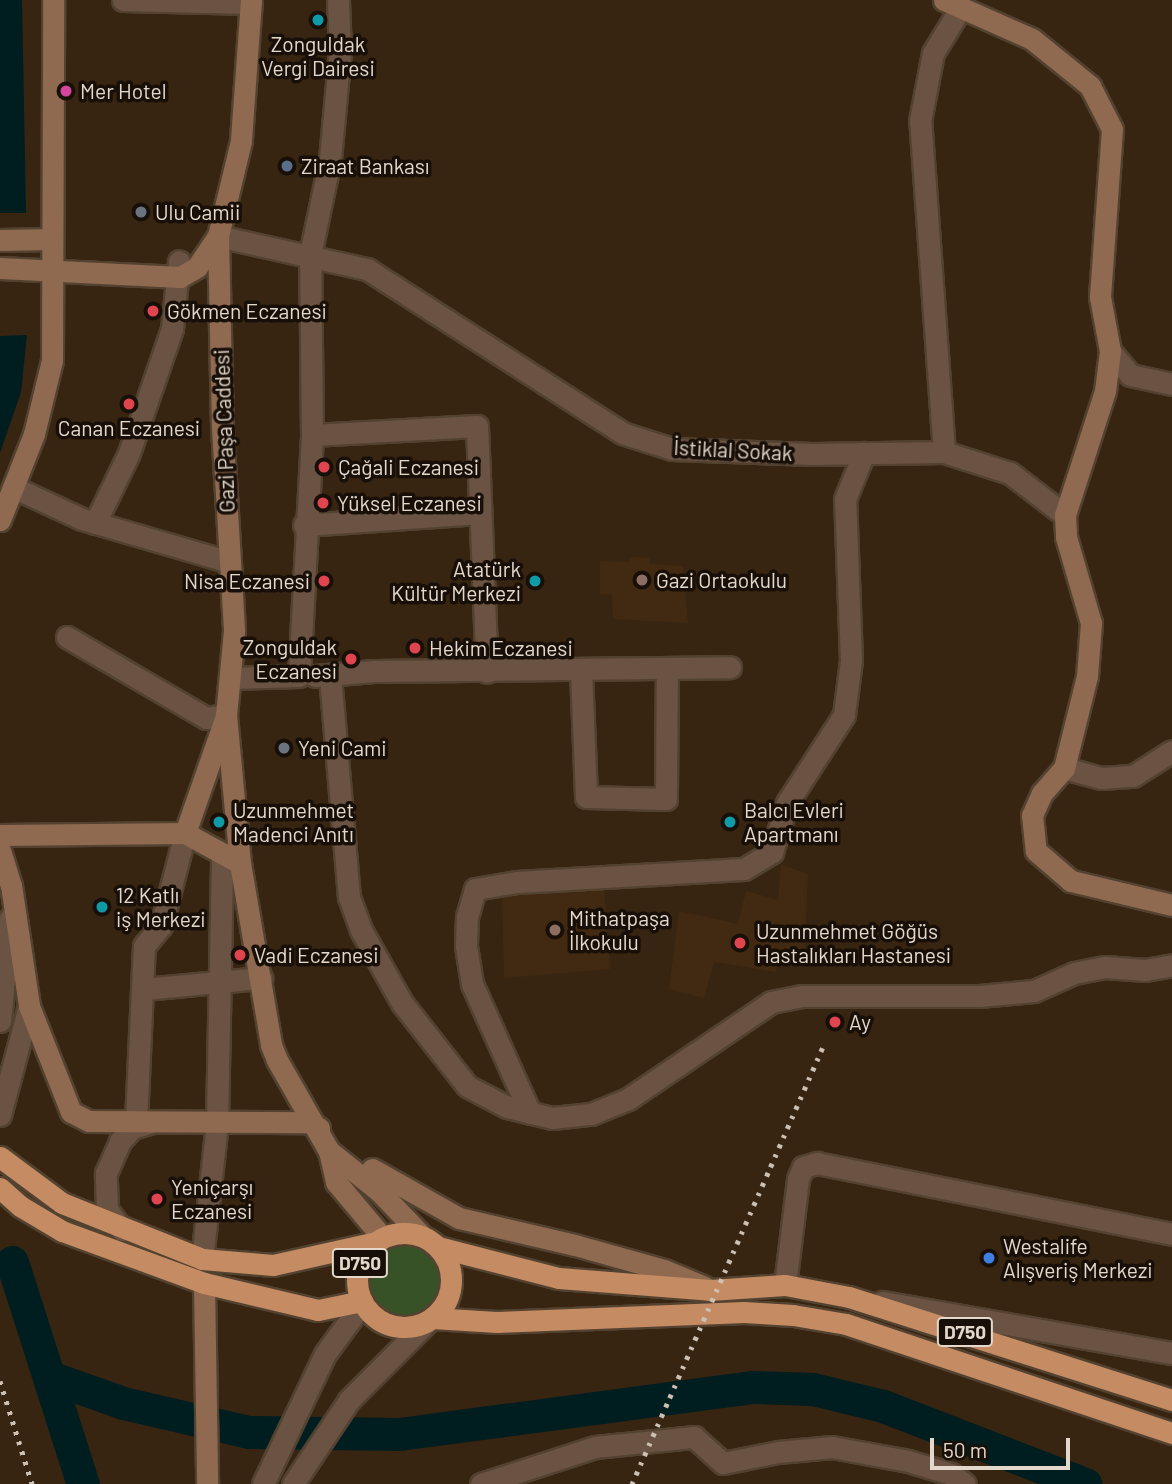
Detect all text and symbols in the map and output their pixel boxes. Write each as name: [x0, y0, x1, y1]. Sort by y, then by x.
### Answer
marker: Zonguldak Vergi Dairesi: [310, 12, 326, 28]
place label: Zonguldak Vergi Dairesi: [261, 31, 375, 81]
place label: Mer Hotel: [80, 78, 166, 104]
marker: Mer Hotel: [58, 83, 74, 99]
place label: Ziraat Bankası: [301, 153, 429, 179]
marker: Ziraat Bankası: [279, 158, 295, 174]
place label: Ulu Camii: [155, 199, 240, 225]
marker: Ulu Camii: [133, 204, 149, 220]
place label: Gökmen Eczanesi: [167, 298, 327, 324]
marker: Gökmen Eczanesi: [145, 303, 161, 319]
street label: Gazi Paşa Caddesi: [209, 349, 239, 513]
marker: Canan Eczanesi: [121, 396, 137, 412]
place label: Canan Eczanesi: [58, 415, 200, 441]
street label: İstiklal Sokak: [673, 434, 793, 466]
place label: Çağali Eczanesi: [338, 454, 479, 480]
marker: Çağali Eczanesi: [316, 459, 332, 475]
place label: Yüksel Eczanesi: [337, 490, 482, 516]
marker: Yüksel Eczanesi: [315, 495, 331, 511]
place label: Atatürk Kültür Merkezi: [391, 556, 521, 606]
place label: Gazi Ortaokulu: [656, 567, 787, 593]
place label: Nisa Eczanesi: [184, 568, 310, 594]
marker: Gazi Ortaokulu: [634, 572, 650, 588]
marker: Nisa Eczanesi: [316, 573, 332, 589]
marker: Atatürk Kültür Merkezi: [527, 573, 543, 589]
place label: Zonguldak Eczanesi: [243, 634, 337, 684]
place label: Hekim Eczanesi: [429, 635, 573, 661]
marker: Hekim Eczanesi: [407, 640, 423, 656]
marker: Zonguldak Eczanesi: [343, 651, 359, 667]
place label: Yeni Cami: [298, 735, 387, 761]
marker: Yeni Cami: [276, 740, 292, 756]
place label: Uzunmehmet Madenci Anıtı: [233, 797, 354, 847]
place label: Balcı Evleri Apartmanı: [744, 797, 844, 847]
marker: Uzunmehmet Madenci Anıtı: [211, 814, 227, 830]
marker: Balcı Evleri Apartmanı: [722, 814, 738, 830]
place label: 12 Katlı iş Merkezi: [116, 882, 206, 932]
marker: 12 Katlı iş Merkezi: [94, 899, 110, 915]
place label: Mithatpaşa İlkokulu: [569, 905, 670, 955]
place label: Uzunmehmet Göğüs Hastalıkları Hastanesi: [756, 918, 951, 968]
marker: Mithatpaşa İlkokulu: [547, 922, 563, 938]
marker: Uzunmehmet Göğüs Hastalıkları Hastanesi: [730, 933, 750, 953]
place label: Vadi Eczanesi: [254, 942, 379, 968]
marker: Vadi Eczanesi: [232, 947, 248, 963]
place label: Ay: [849, 1009, 871, 1035]
marker: Ay: [827, 1014, 843, 1030]
place label: Yeniçarşı Eczanesi: [171, 1174, 253, 1224]
marker: Yeniçarşı Eczanesi: [149, 1191, 165, 1207]
place label: Westalife Alışveriş Merkezi: [1003, 1233, 1153, 1283]
road number: D750: [330, 1247, 390, 1278]
marker: Westalife Alışveriş Merkezi: [981, 1250, 997, 1266]
road number: D750: [935, 1316, 995, 1348]
scale bar: [934, 1424, 1074, 1468]
text: 50 m: [943, 1437, 987, 1462]

